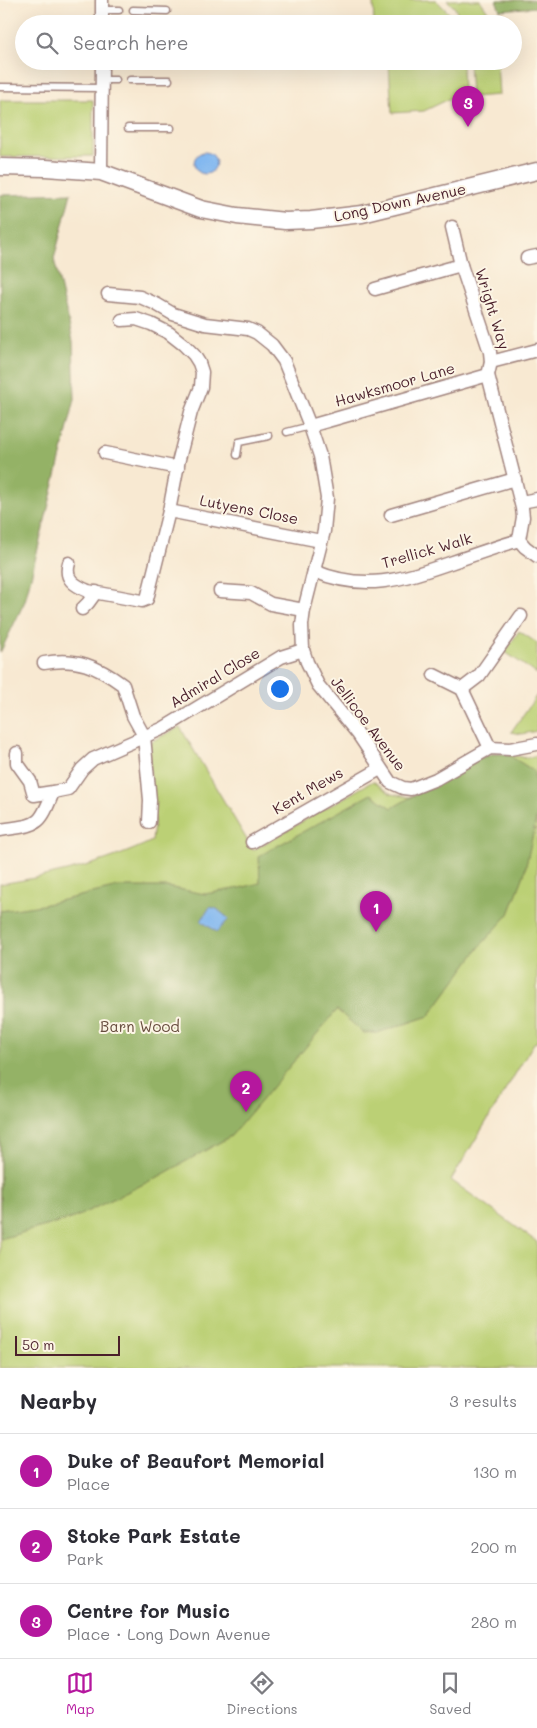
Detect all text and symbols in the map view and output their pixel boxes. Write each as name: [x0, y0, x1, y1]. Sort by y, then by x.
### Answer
search box: [15, 15, 522, 70]
icon: search: [33, 29, 61, 57]
text: Search here: [73, 30, 189, 55]
pin: 3: [452, 86, 484, 127]
street label: Long Down Avenue: [332, 178, 468, 226]
street label: Wright Way: [471, 266, 515, 352]
street label: Hawksmoor Lane: [332, 357, 457, 411]
street label: Lutyens Close: [198, 490, 300, 528]
street label: Trellick Walk: [379, 528, 474, 572]
street label: Admiral Close: [166, 642, 263, 712]
street label: Jellicoe Avenue: [327, 672, 411, 775]
your location: [267, 676, 293, 702]
street label: Kent Mews: [269, 762, 346, 818]
pin: 1: [360, 891, 392, 932]
park label: Barn Wood: [100, 1016, 180, 1036]
pin: 2: [230, 1071, 262, 1112]
scale bar: [15, 1333, 120, 1356]
text: 50 m: [22, 1335, 54, 1354]
text: Nearby: [20, 1387, 97, 1414]
text: 3 results: [449, 1390, 517, 1411]
text: Duke of Beaufort Memorial: [67, 1448, 324, 1473]
text: 1: [32, 1461, 40, 1482]
text: 130 m: [473, 1461, 517, 1482]
text: Place: [67, 1473, 110, 1494]
text: Stoke Park Estate: [67, 1523, 241, 1548]
text: 2: [32, 1536, 40, 1557]
text: 200 m: [470, 1536, 517, 1557]
text: Park: [67, 1548, 103, 1569]
text: Centre for Music: [67, 1598, 230, 1623]
text: 3: [31, 1611, 41, 1632]
text: 280 m: [471, 1611, 517, 1632]
text: Place · Long Down Avenue: [67, 1623, 271, 1644]
tab: Map: [66, 1669, 94, 1718]
tab: Directions: [226, 1669, 298, 1718]
tab: Saved: [429, 1669, 471, 1718]

